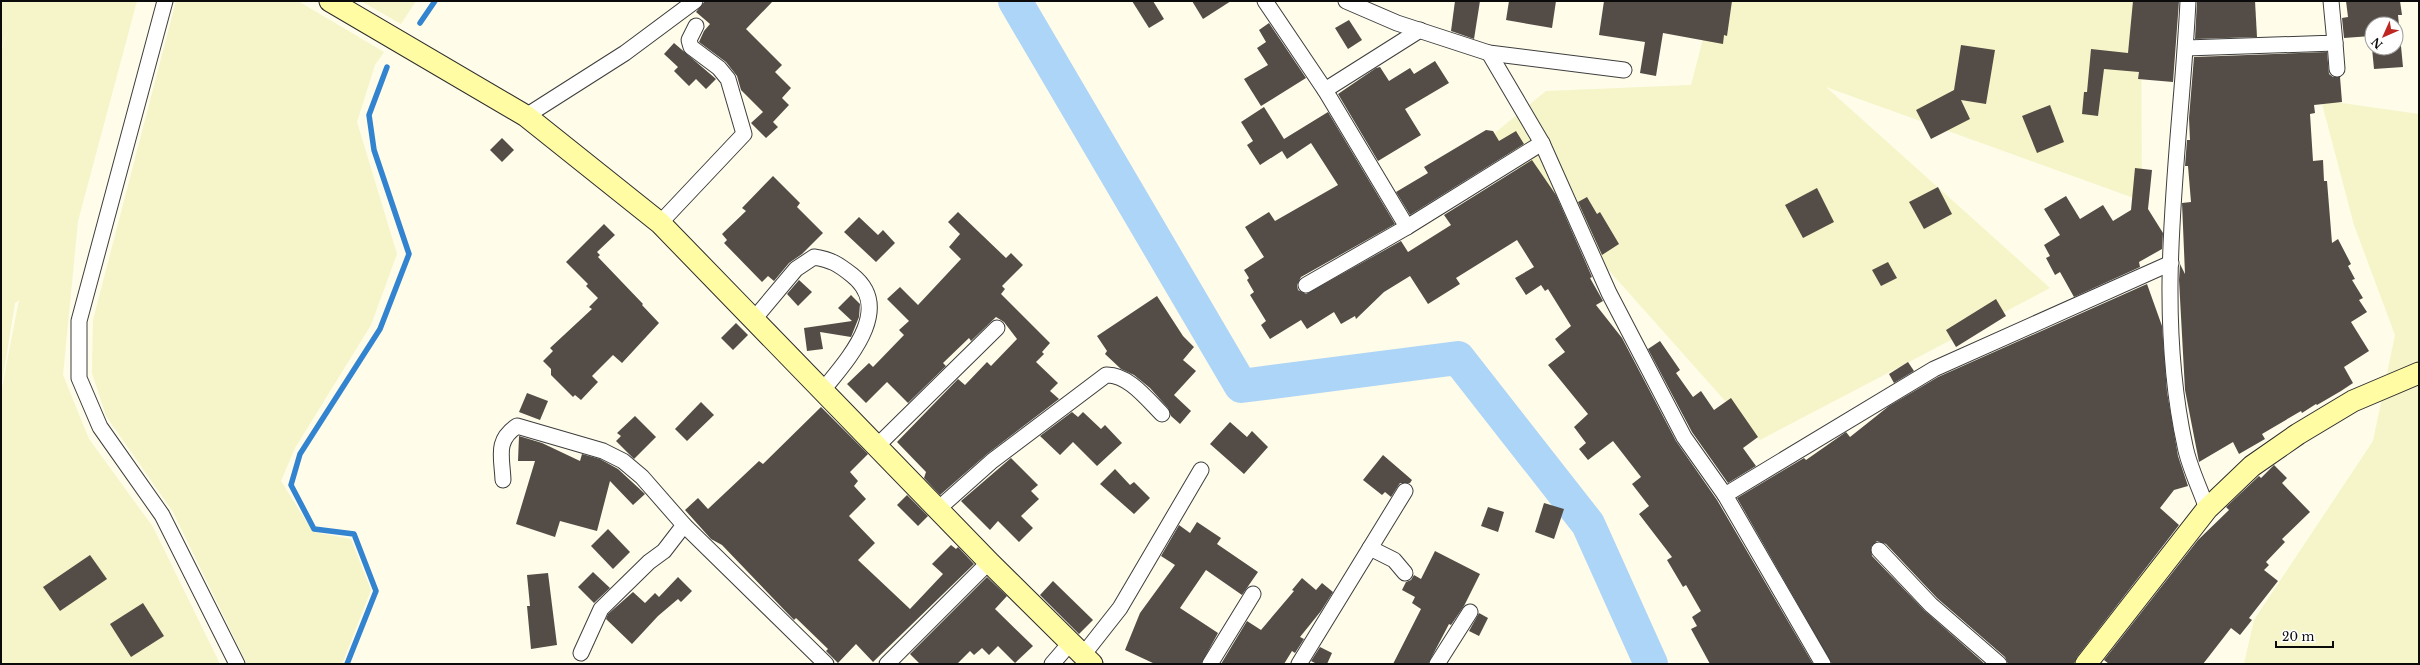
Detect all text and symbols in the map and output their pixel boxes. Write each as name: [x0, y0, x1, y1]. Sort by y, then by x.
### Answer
north arrow: [2364, 16, 2404, 56]
text: N: [2368, 34, 2386, 52]
scale bar: [2276, 623, 2333, 649]
text: 20 m: [2282, 629, 2314, 644]

